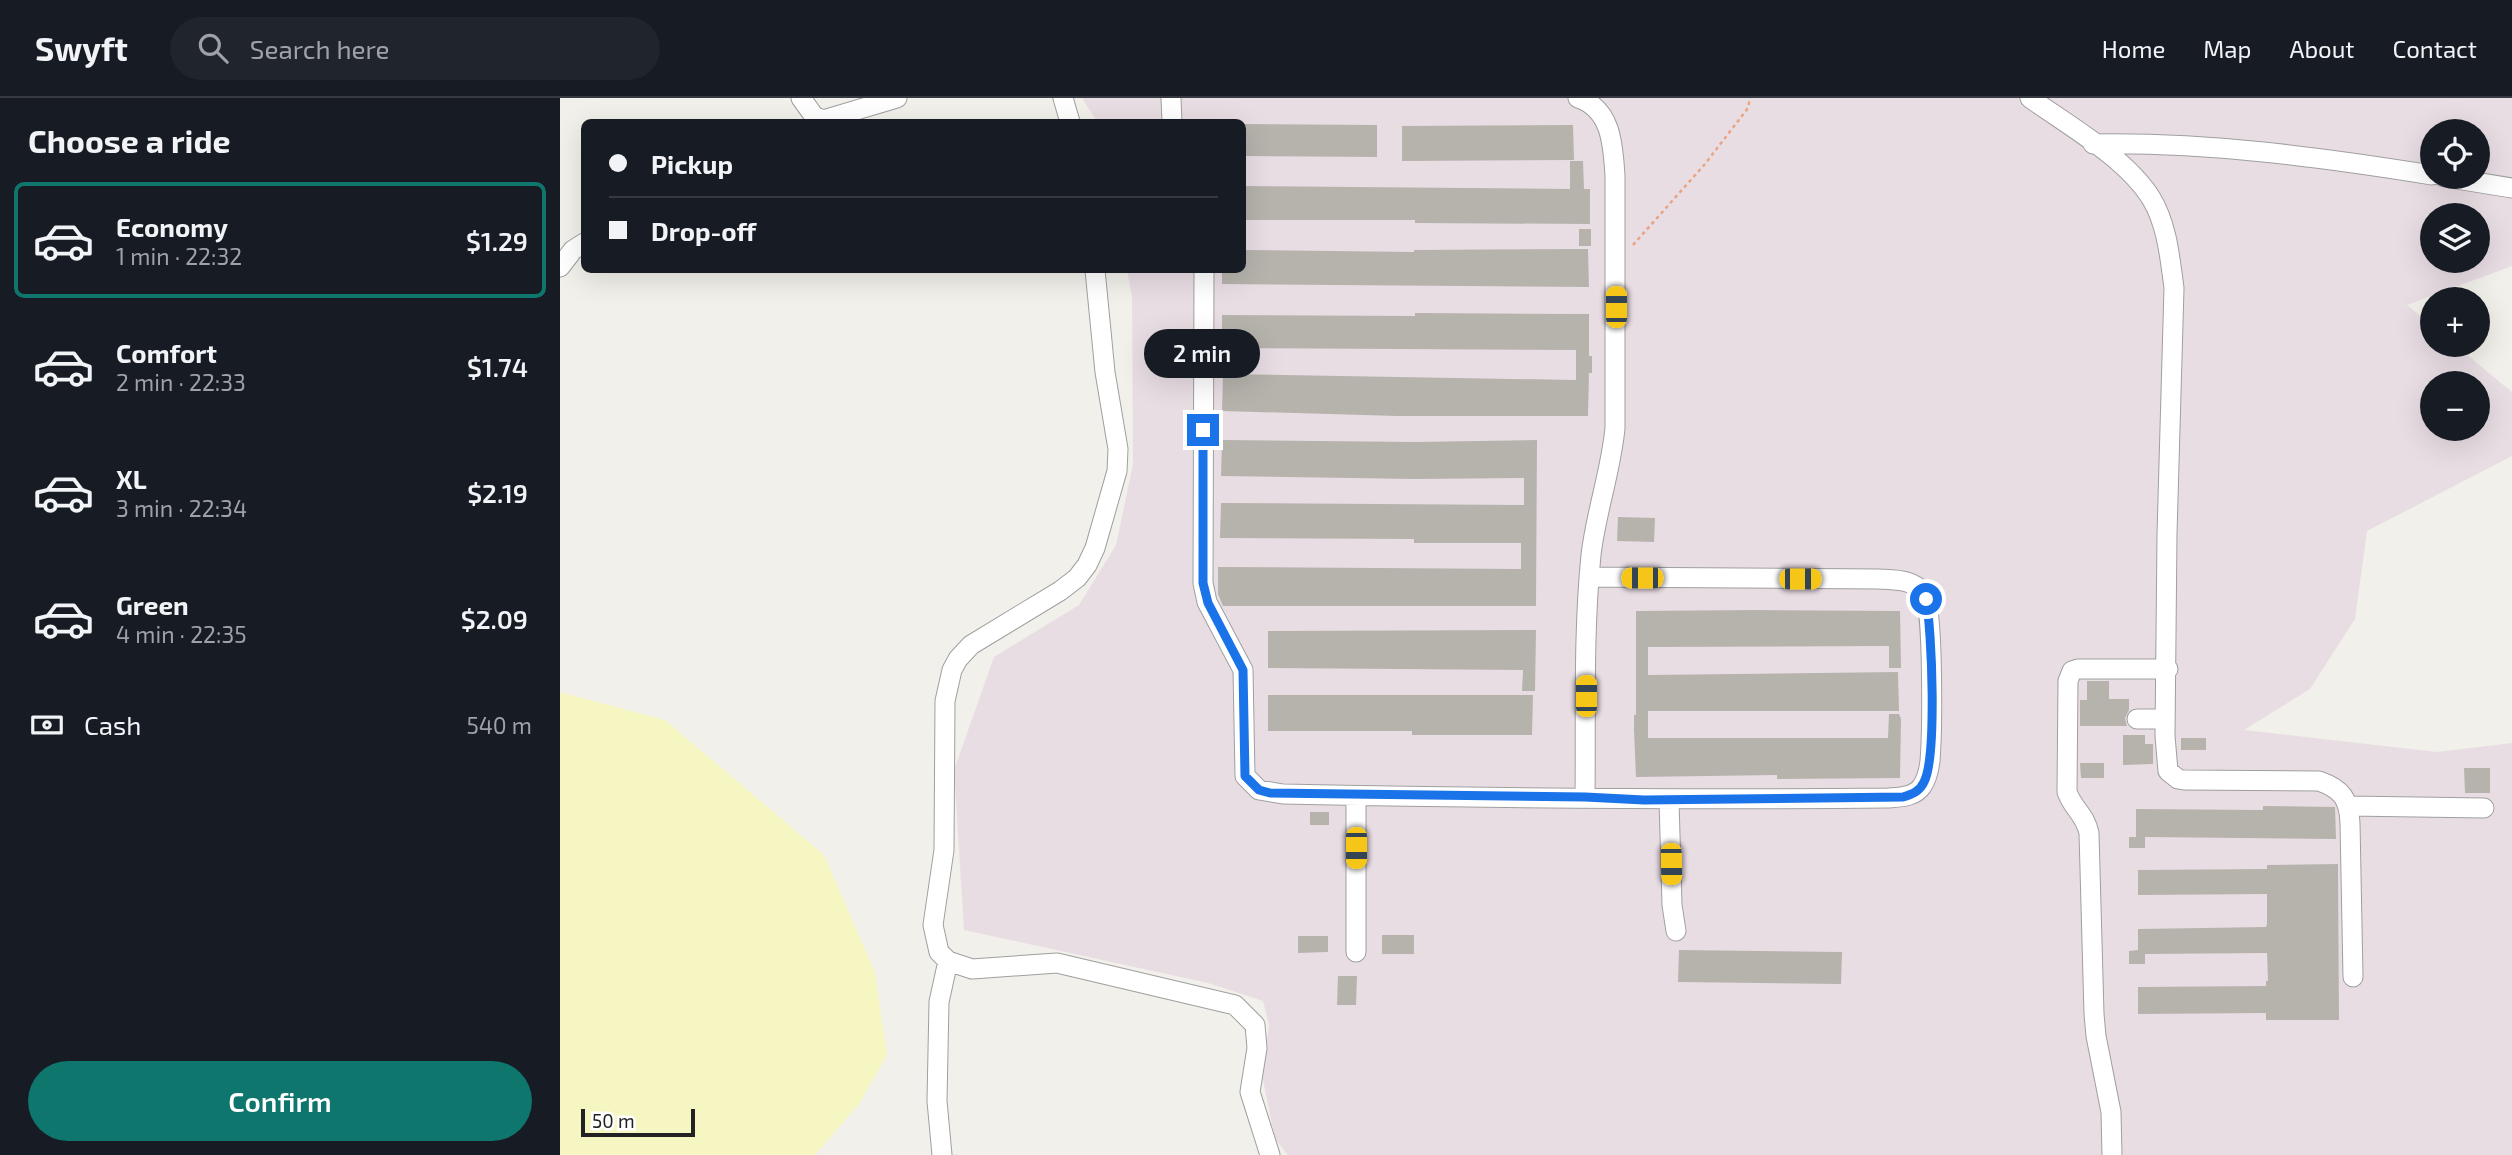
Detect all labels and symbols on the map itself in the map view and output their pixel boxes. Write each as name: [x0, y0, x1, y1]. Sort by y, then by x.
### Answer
car: [1606, 286, 1627, 328]
callout: 2 min: [1145, 328, 1261, 378]
route end: [1187, 414, 1219, 446]
car: [1622, 568, 1664, 589]
car: [1780, 569, 1822, 590]
route start: [1910, 583, 1942, 615]
car: [1576, 675, 1597, 717]
car: [1346, 827, 1367, 869]
car: [1661, 843, 1682, 885]
scale bar: [581, 1106, 695, 1138]

